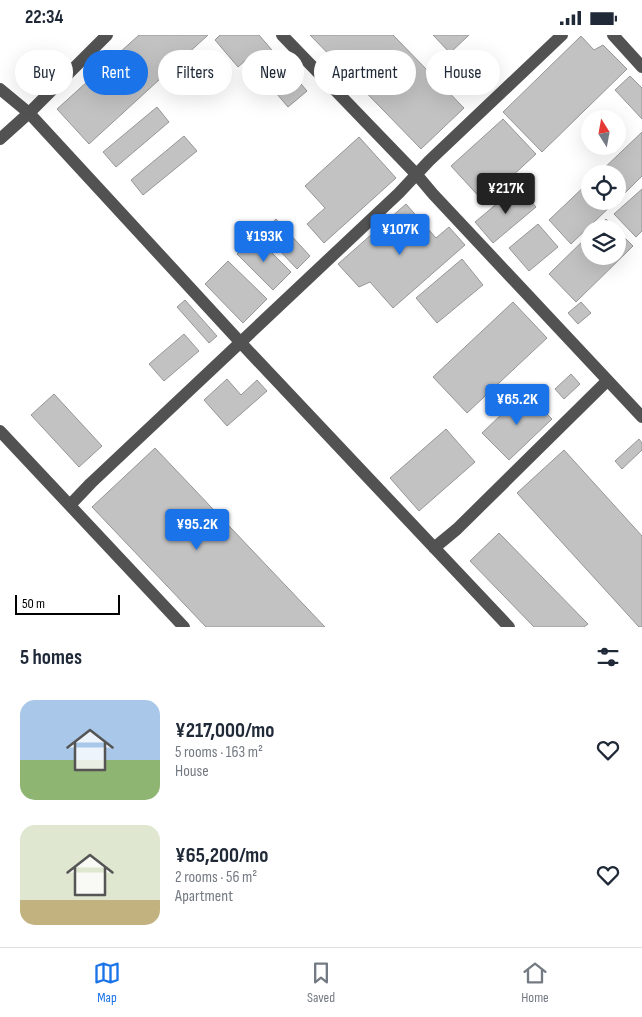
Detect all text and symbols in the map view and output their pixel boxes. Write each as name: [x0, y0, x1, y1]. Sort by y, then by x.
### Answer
text: 22:34: [25, 6, 63, 29]
chip: Buy: [15, 50, 73, 95]
chip: Rent: [83, 50, 148, 95]
chip: Filters: [158, 50, 232, 95]
chip: New: [242, 50, 304, 95]
chip: Apartment: [314, 50, 416, 95]
chip: House: [426, 50, 500, 95]
north arrow: [581, 110, 626, 155]
map controls: [581, 110, 626, 265]
button: locate: [581, 165, 626, 210]
pin: ¥217K: [471, 173, 541, 215]
text: ¥217K: [488, 179, 524, 198]
pin: ¥107K: [365, 213, 435, 256]
text: ¥107K: [381, 220, 419, 239]
button: layers: [581, 220, 626, 265]
pin: ¥193K: [229, 221, 299, 263]
text: ¥193K: [245, 227, 283, 246]
pin: ¥65.2K: [476, 383, 558, 426]
text: ¥65.2K: [496, 390, 538, 409]
pin: ¥95.2K: [156, 509, 238, 551]
text: ¥95.2K: [176, 515, 218, 534]
scale bar: [15, 592, 120, 615]
text: 50 m: [22, 595, 45, 612]
icon: filters: [594, 643, 622, 671]
text: 5 homes: [20, 645, 82, 670]
text: ¥217,000/mo: [175, 718, 274, 743]
icon: home: [60, 720, 120, 780]
icon: heart: [594, 736, 622, 764]
text: 5 rooms · 163 m²: [175, 743, 263, 762]
text: House: [175, 762, 209, 781]
text: ¥65,200/mo: [175, 843, 268, 868]
icon: home: [60, 845, 120, 905]
icon: heart: [594, 861, 622, 889]
text: 2 rooms · 56 m²: [175, 868, 257, 887]
text: Apartment: [175, 887, 233, 906]
tab: Map: [93, 959, 121, 1006]
tab: Saved: [307, 959, 335, 1006]
tab: Home: [521, 959, 549, 1006]

